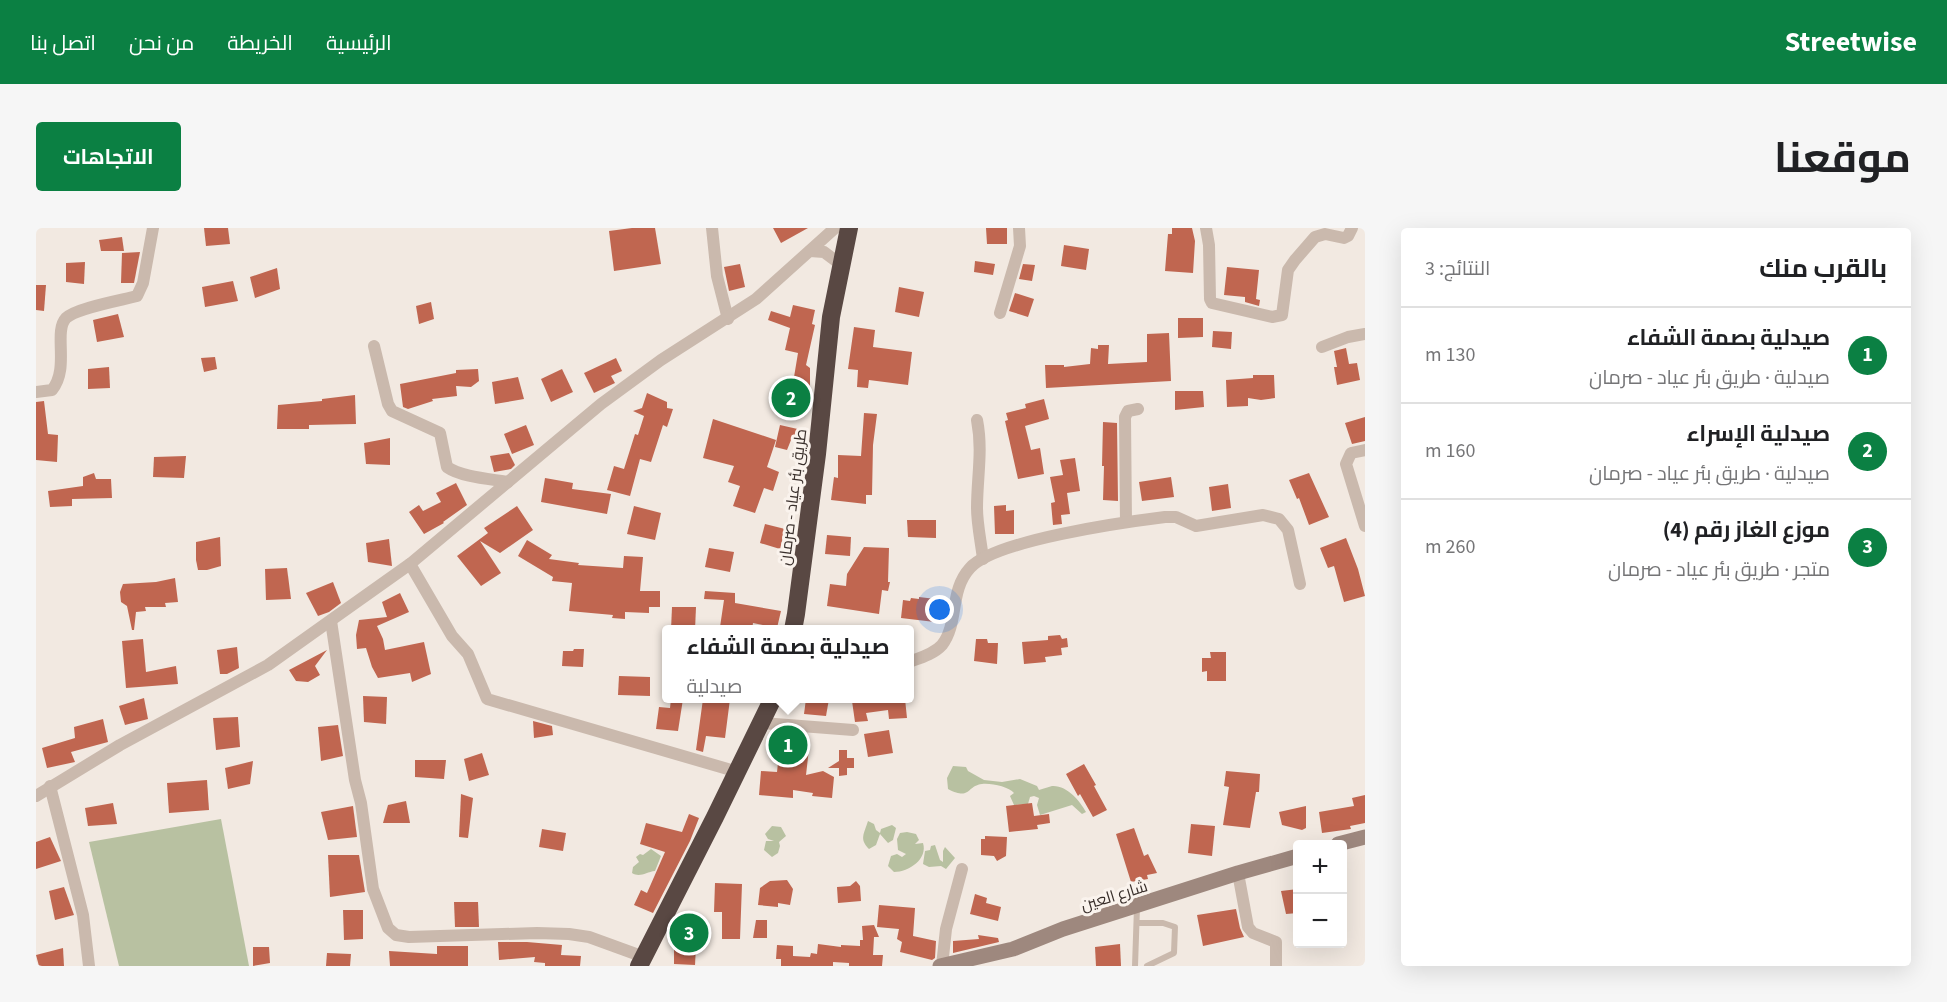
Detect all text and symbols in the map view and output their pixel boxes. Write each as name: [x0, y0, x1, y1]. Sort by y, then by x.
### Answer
text: Streetwise: [1785, 22, 1917, 62]
text: اتصل بنا: [30, 28, 96, 58]
text: من نحن: [129, 28, 194, 58]
text: الخريطة: [227, 28, 293, 58]
text: الرئيسية: [326, 28, 392, 58]
button: الاتجاهات: [36, 122, 181, 191]
text: موقعنا: [1774, 129, 1911, 189]
text: بالقرب منك: [1759, 250, 1887, 287]
text: النتائج: 3: [1425, 255, 1490, 283]
text: صيدلية بصمة الشفاء: [1627, 322, 1830, 354]
text: 130 m: [1425, 341, 1475, 369]
text: 1: [1862, 341, 1873, 369]
text: صيدلية · طريق بئر عياد - صرمان: [1589, 364, 1830, 392]
pin: 2: [772, 376, 810, 420]
text: صيدلية الإسراء: [1687, 418, 1830, 450]
street label: طريق بئر عياد - صرمان: [774, 427, 812, 567]
text: 160 m: [1425, 437, 1475, 465]
text: 2: [1862, 437, 1873, 465]
text: صيدلية · طريق بئر عياد - صرمان: [1589, 460, 1830, 488]
text: موزع الغاز رقم (4): [1663, 514, 1830, 546]
text: 260 m: [1425, 533, 1475, 561]
text: 3: [1862, 533, 1873, 561]
text: متجر · طريق بئر عياد - صرمان: [1608, 556, 1830, 584]
your location: [925, 595, 954, 624]
popup: [662, 625, 914, 703]
text: صيدلية بصمة الشفاء: [686, 631, 890, 663]
text: صيدلية: [686, 673, 742, 701]
pin: 1: [768, 722, 807, 768]
map controls: [1293, 840, 1347, 948]
button: +: [1293, 840, 1347, 894]
street label: شارع العين: [1078, 875, 1150, 917]
button: −: [1293, 894, 1347, 948]
pin: 3: [670, 910, 708, 956]

